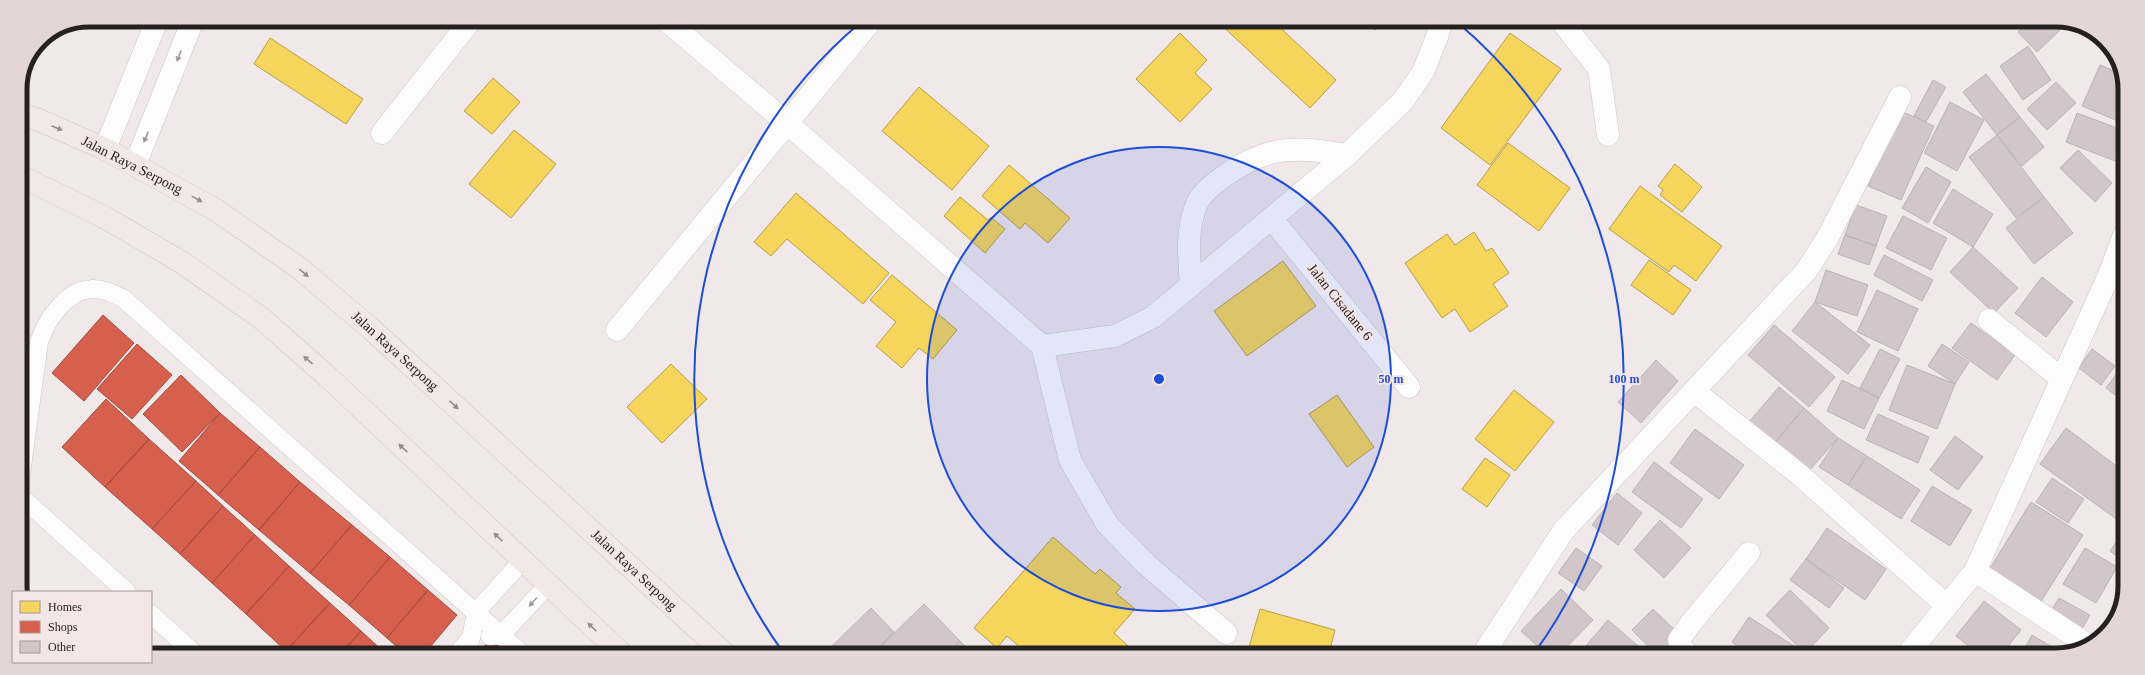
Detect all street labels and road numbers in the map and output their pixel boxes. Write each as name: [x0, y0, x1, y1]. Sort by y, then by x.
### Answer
street label: Jalan Raya Serpong: [79, 133, 185, 197]
street label: Jalan Cisadane 6: [1305, 261, 1375, 343]
street label: Jalan Raya Serpong: [349, 308, 441, 394]
street label: Jalan Raya Serpong: [588, 527, 680, 613]

